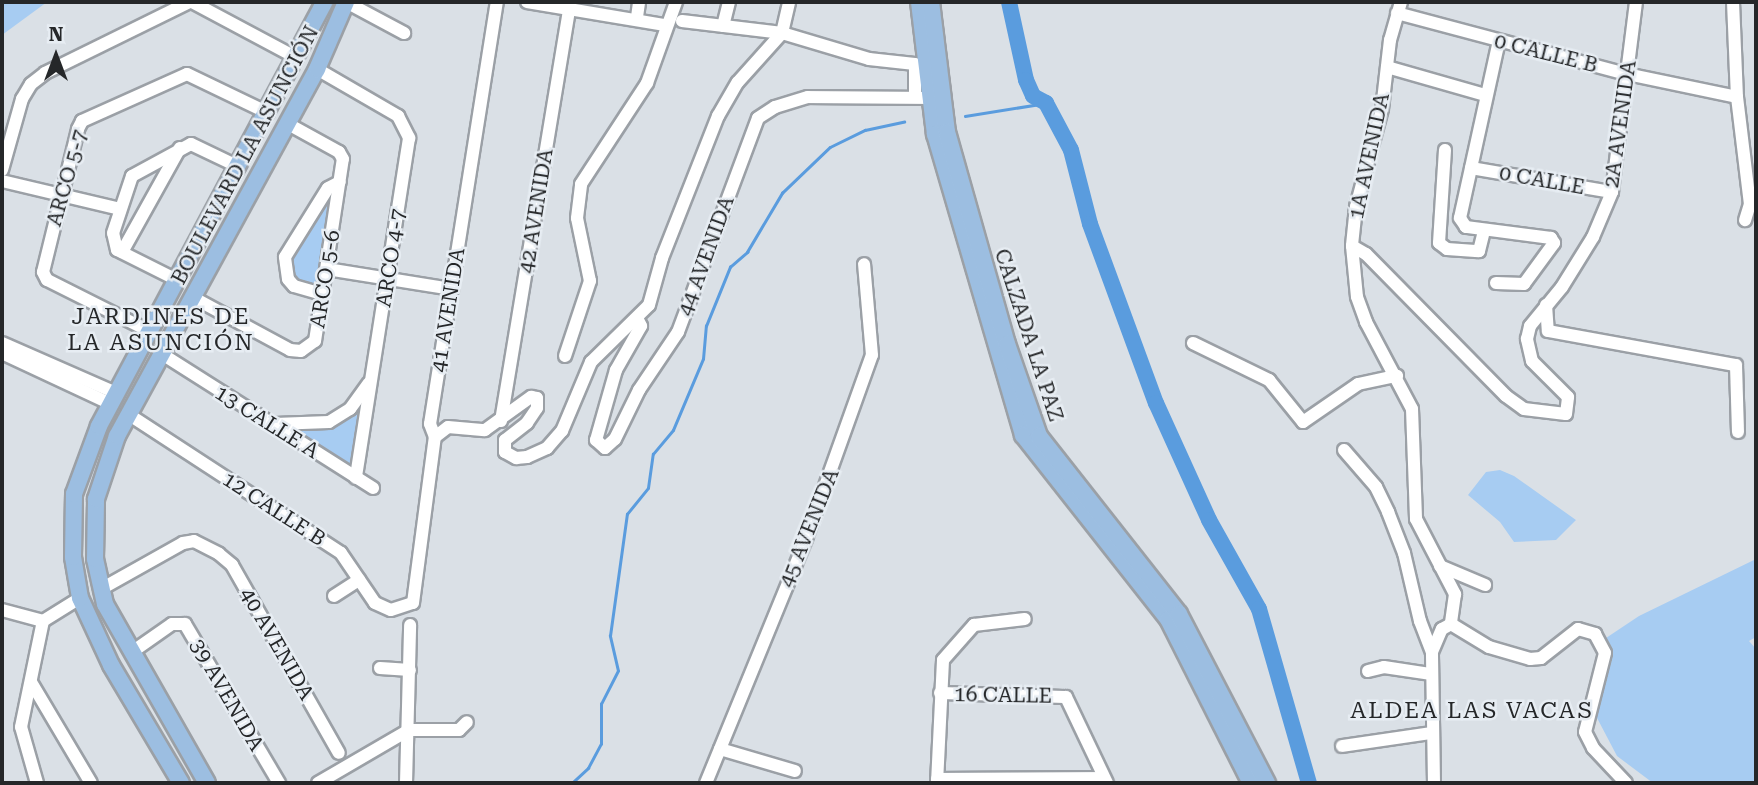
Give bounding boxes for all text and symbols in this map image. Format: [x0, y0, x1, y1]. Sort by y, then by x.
north arrow [21, 21, 91, 91]
street label: BOULEVARD LA ASUNCIÓN [166, 21, 324, 289]
text: N [49, 23, 63, 46]
street label: 0 CALLE B [1492, 28, 1600, 78]
street label: 2A AVENIDA [1599, 59, 1641, 189]
street label: 1A AVENIDA [1343, 91, 1395, 221]
street label: ARCO 5-7 [41, 127, 93, 229]
street label: 42 AVENIDA [514, 147, 558, 275]
street label: 0 CALLE [1497, 160, 1587, 200]
street label: 44 AVENIDA [673, 193, 739, 319]
street label: ARCO 4-7 [371, 207, 411, 309]
street label: ARCO 5-6 [305, 228, 345, 330]
street label: 41 AVENIDA [426, 246, 470, 374]
street label: CALZADA LA PAZ [989, 246, 1069, 424]
district label: JARDINES DE LA ASUNCIÓN [69, 303, 253, 357]
street label: 13 CALLE A [210, 380, 324, 464]
street label: 45 AVENIDA [774, 465, 844, 591]
street label: 12 CALLE B [218, 466, 330, 552]
street label: 40 AVENIDA [235, 583, 319, 705]
street label: 39 AVENIDA [185, 634, 269, 756]
street label: 16 CALLE [954, 682, 1052, 708]
district label: ALDEA LAS VACAS [1352, 697, 1592, 725]

